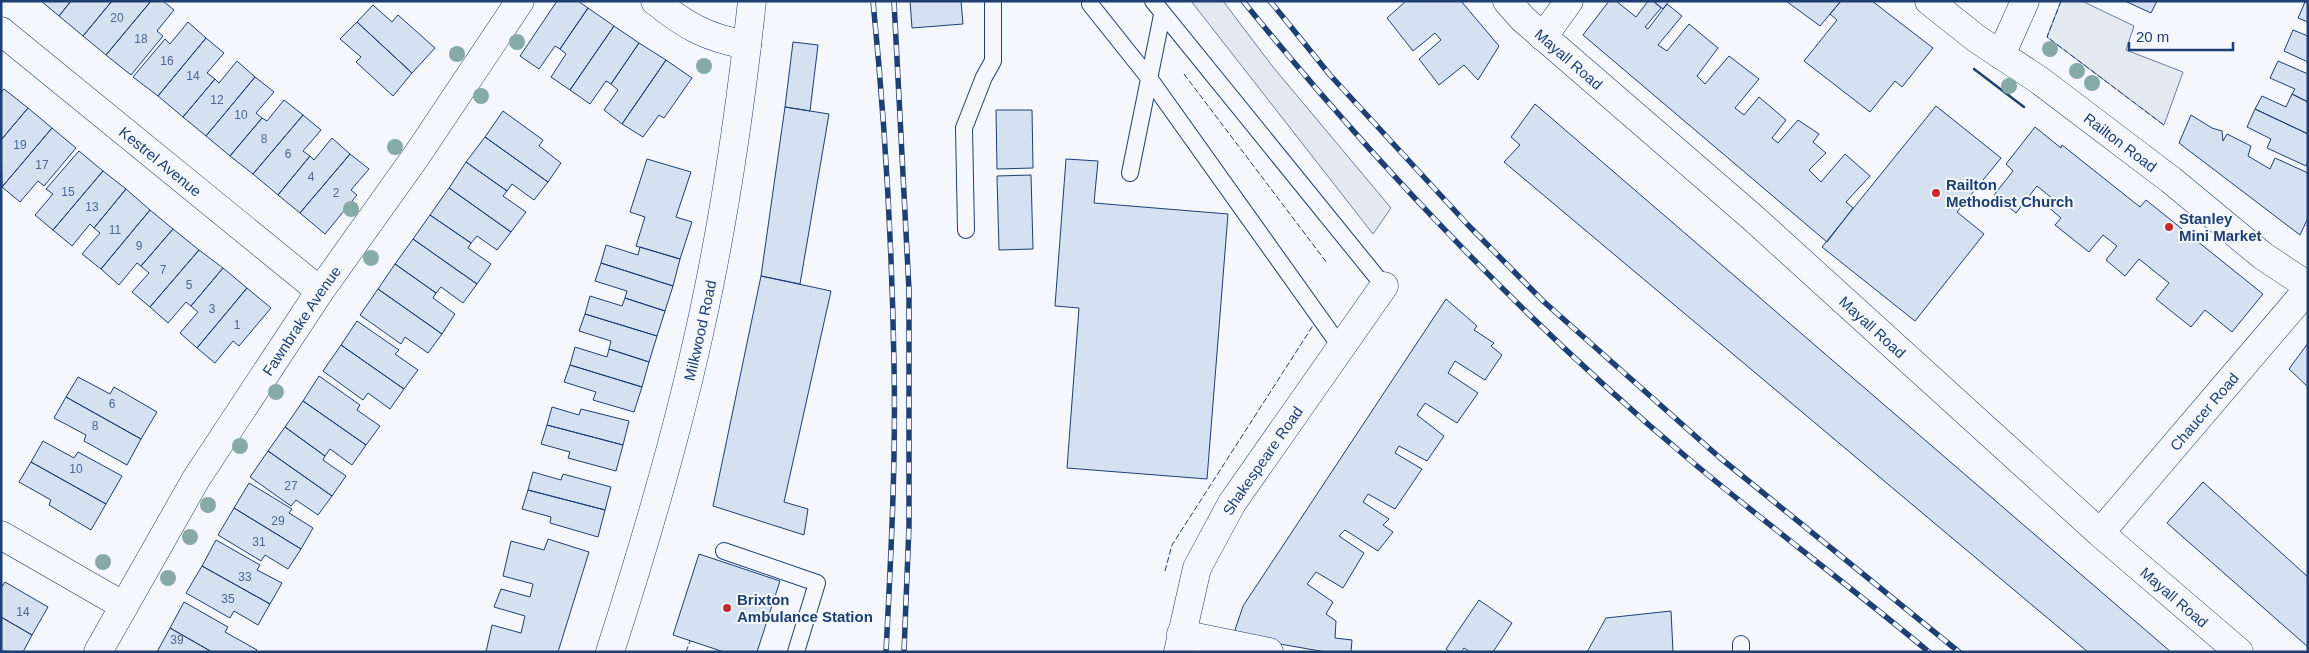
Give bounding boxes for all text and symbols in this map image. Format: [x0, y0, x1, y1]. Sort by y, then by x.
house number: 20 [110, 11, 124, 25]
scale bar [2129, 20, 2233, 52]
street label: Mayall Road [1532, 25, 1606, 93]
text: 20 m [2136, 28, 2169, 45]
house number: 18 [134, 32, 148, 46]
house number: 16 [160, 54, 174, 68]
house number: 14 [186, 69, 200, 83]
house number: 12 [210, 93, 224, 107]
house number: 10 [234, 108, 248, 122]
street label: Railton Road [2081, 109, 2160, 175]
street label: Kestrel Avenue [116, 123, 205, 200]
house number: 8 [261, 132, 268, 146]
house number: 19 [13, 138, 27, 152]
house number: 6 [285, 147, 292, 161]
house number: 17 [35, 158, 49, 172]
house number: 4 [308, 170, 315, 184]
place label: Railton Methodist Church [1946, 176, 2074, 210]
house number: 15 [61, 185, 75, 199]
house number: 2 [333, 186, 340, 200]
marker: Railton Methodist Church [1930, 187, 1942, 199]
house number: 13 [85, 200, 99, 214]
place label: Stanley Mini Market [2179, 210, 2262, 244]
marker: Stanley Mini Market [2163, 221, 2175, 233]
house number: 11 [109, 223, 122, 237]
house number: 9 [136, 239, 143, 253]
street label: Fawnbrake Avenue [258, 262, 344, 378]
house number: 7 [160, 263, 167, 277]
house number: 5 [186, 278, 193, 292]
street label: Milkwood Road [680, 279, 719, 382]
street label: Mayall Road [1836, 292, 1909, 361]
house number: 3 [209, 302, 216, 316]
house number: 1 [234, 318, 241, 332]
street label: Chaucer Road [2166, 369, 2242, 454]
house number: 6 [109, 397, 116, 411]
street label: Shakespeare Road [1219, 403, 1306, 518]
house number: 8 [92, 419, 99, 433]
house number: 10 [69, 462, 83, 476]
house number: 27 [284, 479, 298, 493]
house number: 29 [271, 514, 285, 528]
house number: 31 [252, 535, 266, 549]
street label: Mayall Road [2137, 563, 2212, 630]
house number: 33 [238, 570, 252, 584]
place label: Brixton Ambulance Station [737, 591, 873, 625]
house number: 35 [221, 592, 235, 606]
marker: Brixton Ambulance Station [721, 602, 733, 614]
house number: 14 [16, 605, 30, 619]
house number: 39 [170, 633, 184, 647]

